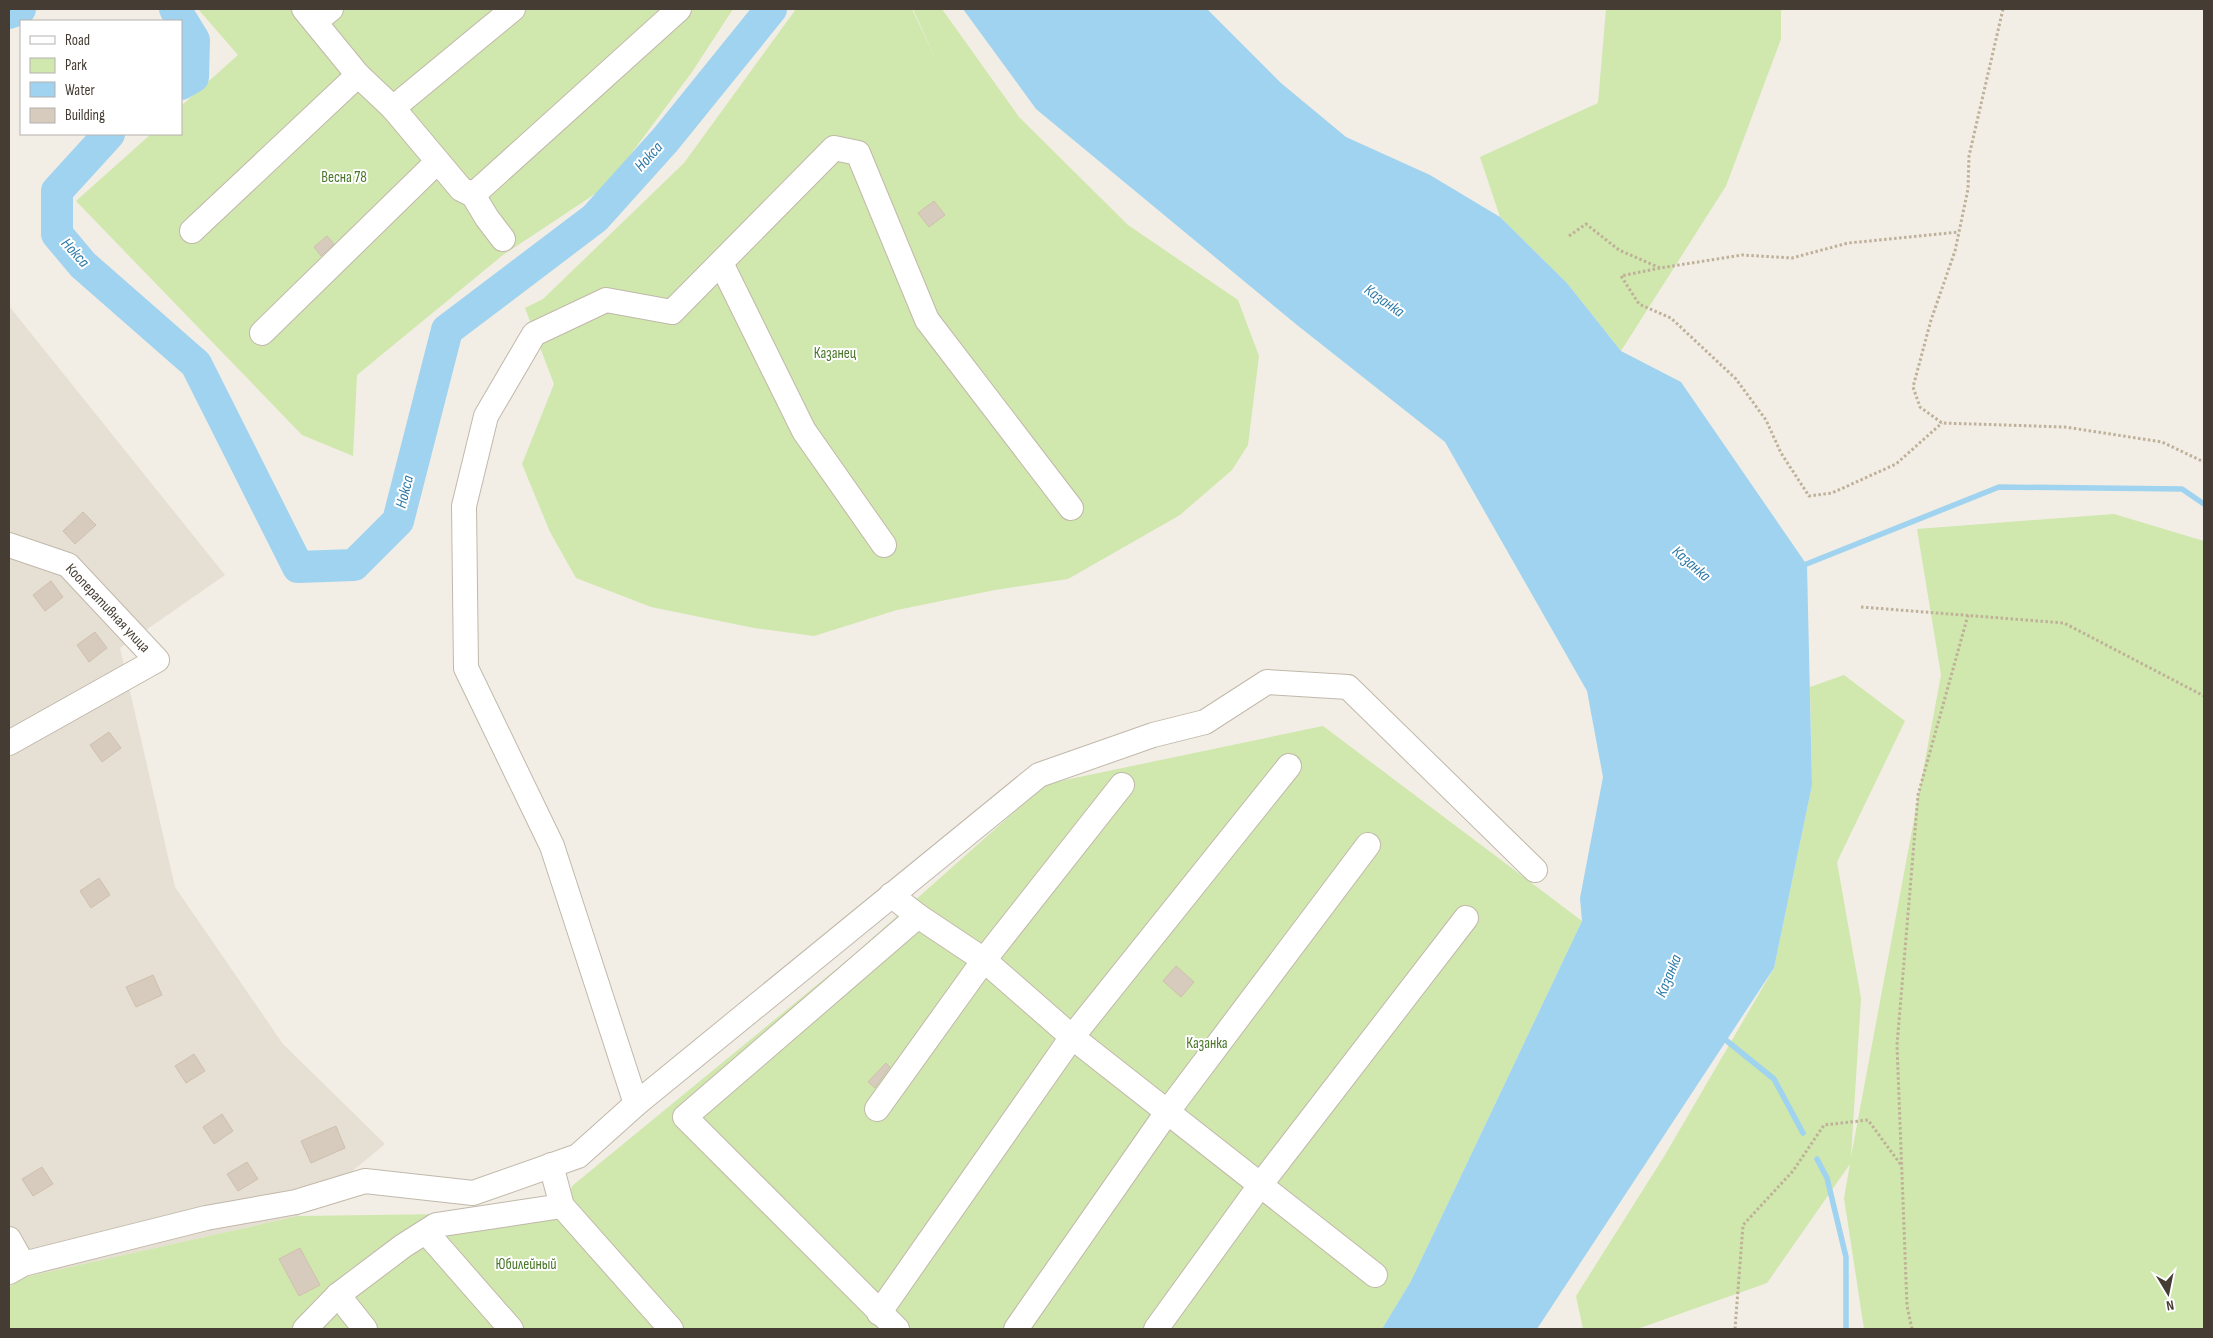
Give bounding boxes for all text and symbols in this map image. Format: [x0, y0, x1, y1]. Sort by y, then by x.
legend [20, 20, 182, 135]
text: Road [65, 31, 90, 50]
text: Park [65, 56, 87, 75]
text: Water [65, 81, 96, 100]
text: Building [65, 106, 105, 125]
water label: Нокса [631, 138, 667, 176]
park label: Весна 78 [321, 168, 367, 187]
water label: Нокса [57, 234, 93, 272]
water label: Казанка [1360, 280, 1408, 322]
park label: Казанец [814, 344, 857, 363]
water label: Нокса [392, 473, 418, 510]
water label: Казанка [1668, 542, 1714, 586]
street label: Кооперативная улица [62, 559, 155, 657]
water label: Казанка [1652, 951, 1686, 1000]
park label: Казанка [1186, 1034, 1228, 1053]
park label: Юбилейный [495, 1255, 557, 1274]
north arrow [2143, 1268, 2193, 1318]
text: N [2165, 1296, 2175, 1314]

